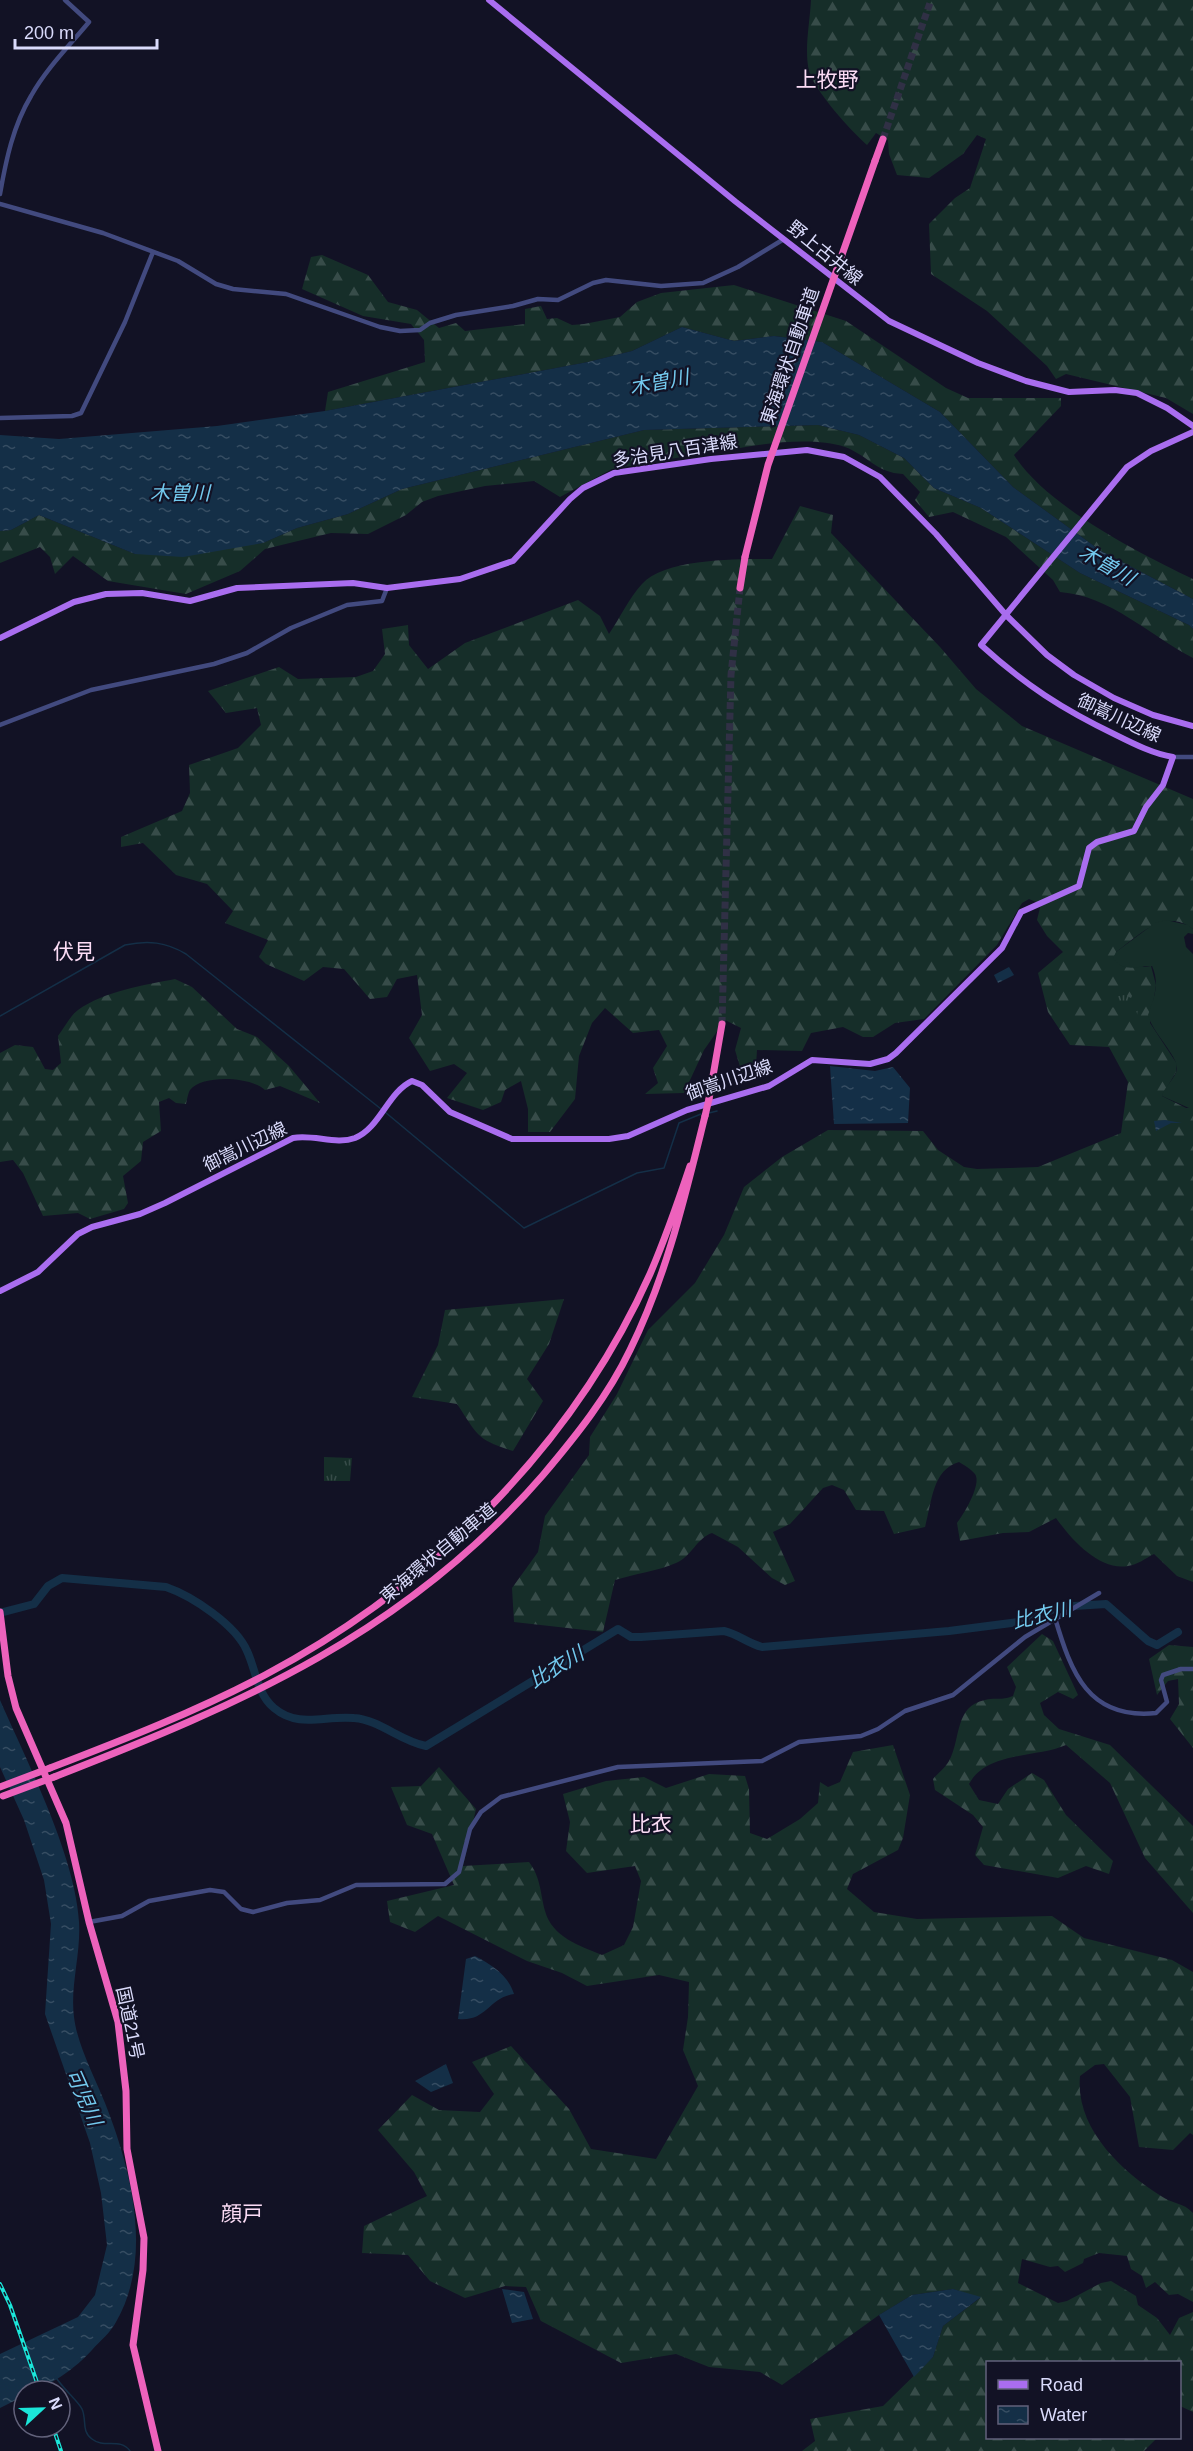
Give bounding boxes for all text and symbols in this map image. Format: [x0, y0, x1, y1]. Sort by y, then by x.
scale bar [15, 12, 158, 50]
text: 200 m [24, 23, 74, 43]
district label: 上牧野 [796, 68, 859, 91]
street label: 野上古井線 [784, 217, 866, 289]
street label: 東海環状自動車道 [757, 285, 823, 427]
water label: 木曽川 [627, 365, 693, 399]
street label: 多治見八百津線 [611, 431, 739, 471]
water label: 木曽川 [150, 482, 212, 504]
water label: 木曽川 [1076, 540, 1140, 591]
street label: 御嵩川辺線 [1074, 690, 1164, 746]
district label: 伏見 [53, 940, 95, 963]
street label: 御嵩川辺線 [683, 1056, 775, 1104]
street label: 御嵩川辺線 [200, 1118, 290, 1176]
street label: 東海環状自動車道 [376, 1499, 500, 1607]
water label: 比衣川 [1010, 1597, 1076, 1632]
water label: 比衣川 [525, 1641, 589, 1692]
district label: 比衣 [630, 1812, 672, 1835]
street label: 国道21号 [113, 1985, 147, 2061]
water label: 可児川 [62, 2065, 107, 2131]
district label: 顔戸 [221, 2202, 263, 2225]
legend [986, 2361, 1181, 2439]
text: Road [1040, 2375, 1083, 2395]
north arrow [12, 2379, 72, 2439]
text: N [45, 2395, 65, 2412]
text: Water [1040, 2405, 1087, 2425]

